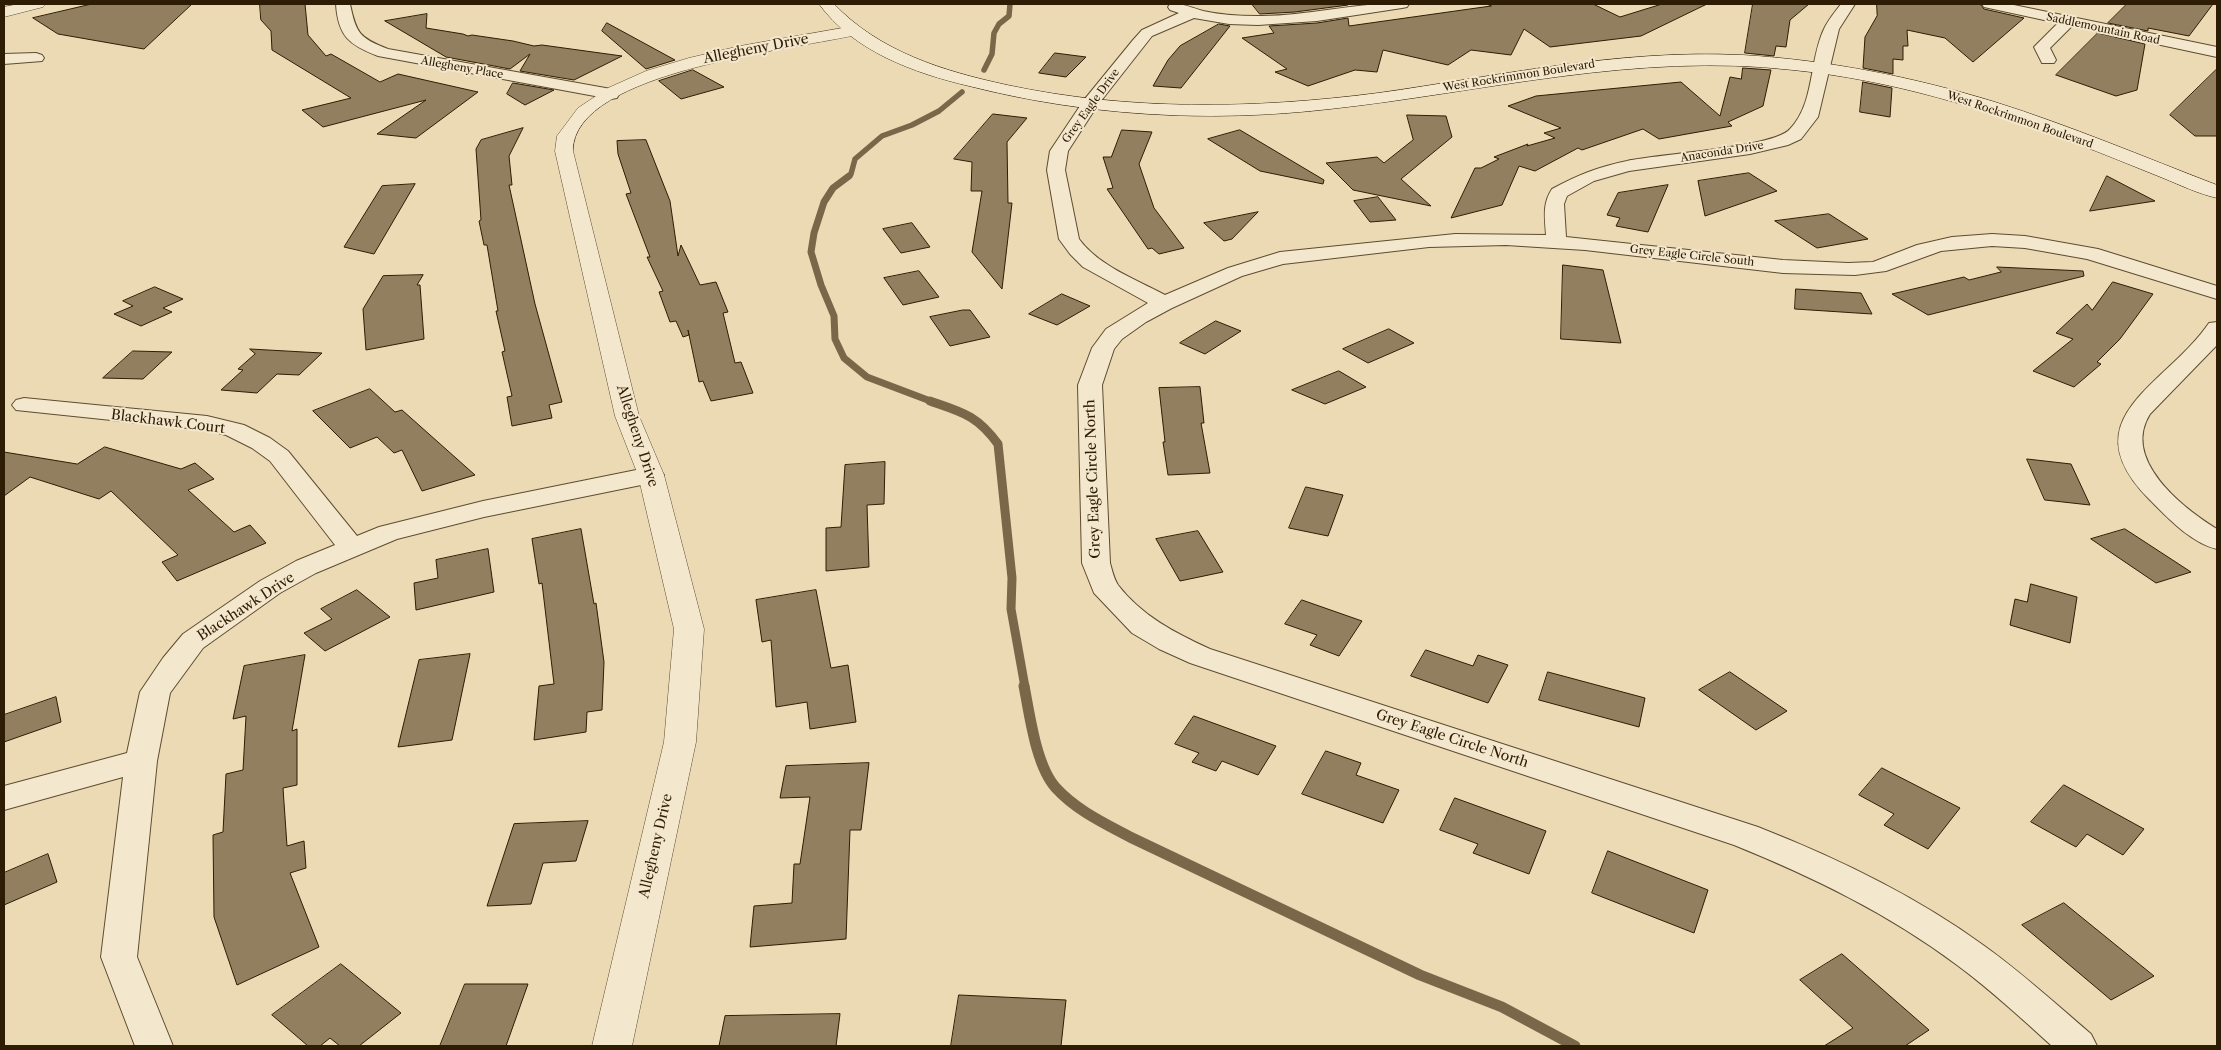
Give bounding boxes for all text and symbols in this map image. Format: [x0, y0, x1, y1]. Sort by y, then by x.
street label: Saddlemountain Road [2045, 10, 2161, 48]
street label: Allegheny Drive [702, 31, 810, 67]
street label: Allegheny Place [420, 54, 504, 82]
street label: West Rockrimmon Boulevard [1442, 57, 1596, 95]
street label: Grey Eagle Drive [1060, 66, 1122, 146]
street label: West Rockrimmon Boulevard [1945, 89, 2095, 151]
street label: Anaconda Drive [1679, 139, 1765, 165]
street label: Grey Eagle Circle South [1629, 243, 1755, 269]
street label: Allegheny Drive [613, 383, 661, 489]
street label: Grey Eagle Circle North [1082, 399, 1104, 559]
street label: Blackhawk Court [110, 407, 226, 437]
street label: Blackhawk Drive [194, 569, 298, 645]
street label: Grey Eagle Circle North [1374, 706, 1530, 772]
street label: Allegheny Drive [636, 792, 676, 900]

